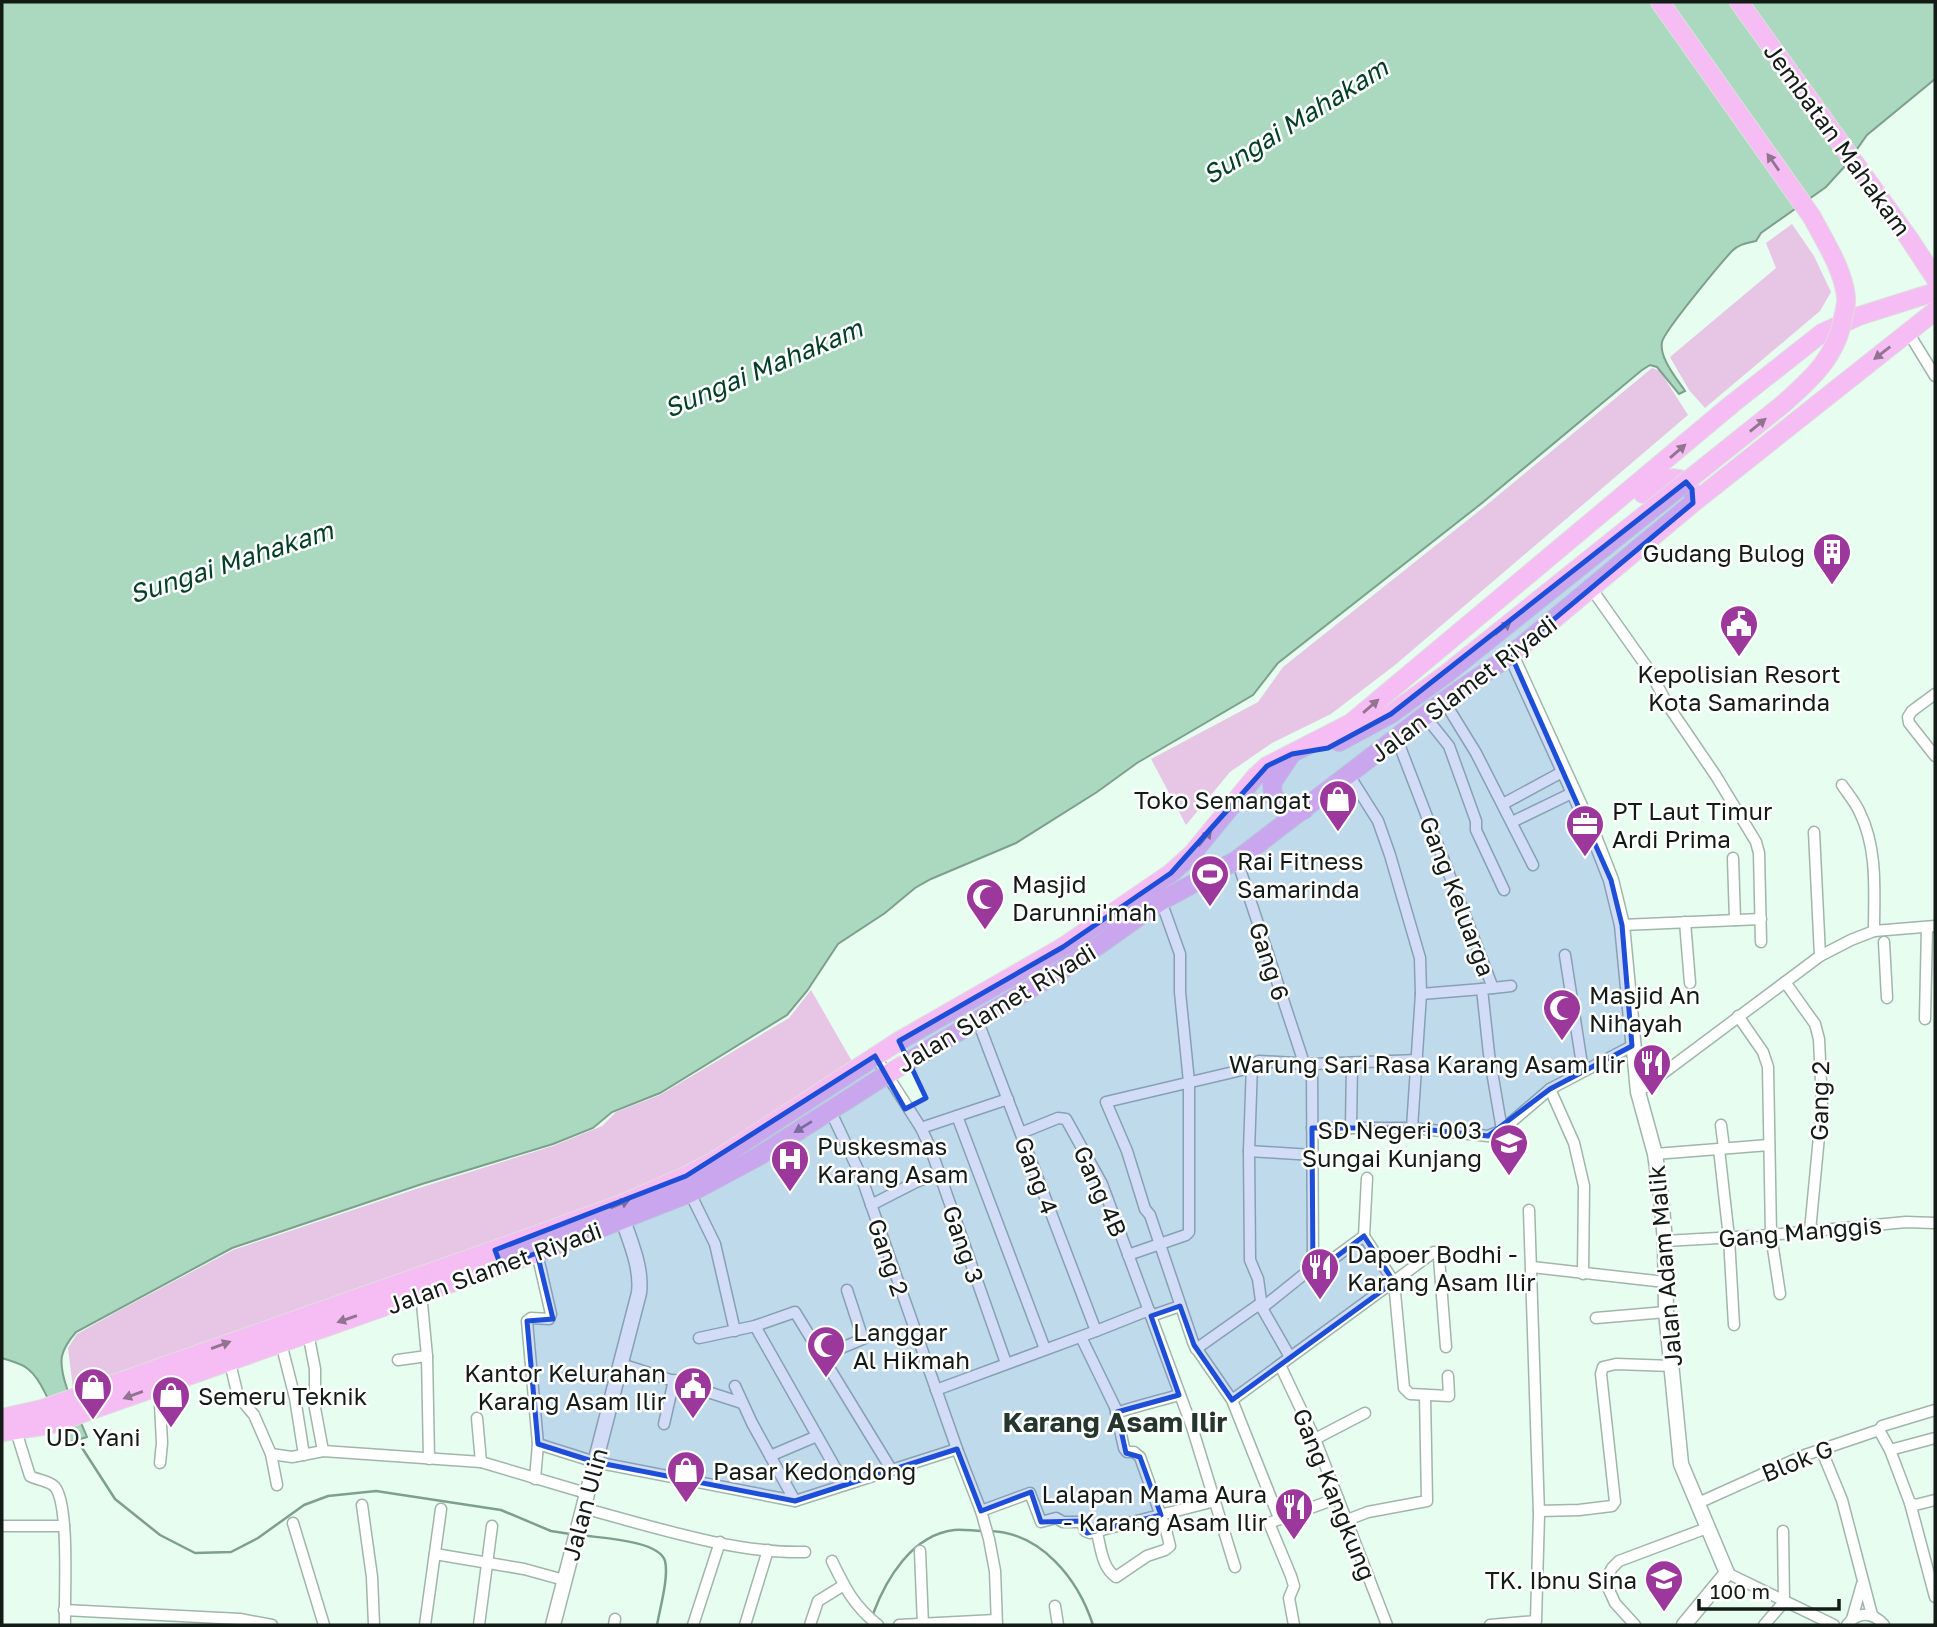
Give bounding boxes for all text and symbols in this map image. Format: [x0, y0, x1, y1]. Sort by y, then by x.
street label: Jembatan Mahakam [1758, 37, 1918, 241]
water label: Sungai Mahakam [1197, 51, 1394, 190]
one-way arrow [1766, 153, 1780, 171]
water label: Sungai Mahakam [659, 312, 868, 424]
one-way arrow [1873, 346, 1891, 361]
one-way arrow [1749, 418, 1766, 433]
one-way arrow [1669, 444, 1686, 459]
water label: Sungai Mahakam [125, 514, 338, 610]
building icon: Gudang Bulog [1811, 531, 1853, 586]
place label: Gudang Bulog [1643, 538, 1805, 567]
public building icon: Kepolisian Resort Kota Samarinda [1718, 603, 1760, 658]
street label: Jalan Slamet Riyadi [1364, 608, 1562, 768]
one-way arrow [1494, 621, 1512, 636]
place label: Kepolisian Resort Kota Samarinda [1637, 659, 1841, 716]
one-way arrow [1362, 699, 1380, 714]
shop icon: Toko Semangat [1317, 778, 1359, 833]
place label: Toko Semangat [1134, 785, 1311, 814]
place label: PT Laut Timur Ardi Prima [1612, 796, 1772, 853]
office icon: PT Laut Timur Ardi Prima [1564, 803, 1606, 858]
street label: Gang Keluarga [1414, 812, 1502, 980]
one-way arrow [1198, 829, 1213, 847]
place label: Rai Fitness Samarinda [1237, 846, 1364, 903]
sports icon: Rai Fitness Samarinda [1189, 853, 1231, 908]
place label: Masjid Darunni'mah [1012, 869, 1157, 926]
mosque icon: Masjid Darunni'mah [964, 876, 1006, 931]
street label: Gang 6 [1244, 918, 1296, 1004]
street label: Jalan Slamet Riyadi [891, 936, 1101, 1078]
place label: Masjid An Nihayah [1589, 980, 1700, 1037]
mosque icon: Masjid An Nihayah [1541, 987, 1583, 1042]
restaurant icon: Warung Sari Rasa Karang Asam Ilir [1631, 1042, 1673, 1097]
place label: Warung Sari Rasa Karang Asam Ilir [1229, 1049, 1625, 1078]
street label: Gang 2 [1804, 1061, 1834, 1141]
place label: SD Negeri 003 Sungai Kunjang [1302, 1115, 1482, 1172]
one-way arrow [793, 1120, 813, 1133]
school or university icon: SD Negeri 003 Sungai Kunjang [1488, 1122, 1530, 1177]
place label: Puskesmas Karang Asam [817, 1131, 969, 1188]
street label: Gang 4 [1009, 1132, 1065, 1218]
hospital icon: Puskesmas Karang Asam [769, 1138, 811, 1193]
street label: Gang 4B [1068, 1141, 1134, 1241]
street label: Jalan Adam Malik [1641, 1164, 1687, 1368]
one-way arrow [610, 1198, 631, 1209]
street label: Gang 3 [937, 1201, 991, 1287]
street label: Gang Manggis [1717, 1209, 1883, 1253]
street label: Gang 2 [862, 1214, 916, 1300]
street label: Jalan Slamet Riyadi [383, 1215, 605, 1319]
place label: Dapoer Bodhi - Karang Asam Ilir [1347, 1239, 1536, 1296]
restaurant icon: Dapoer Bodhi - Karang Asam Ilir [1299, 1246, 1341, 1301]
one-way arrow [336, 1314, 357, 1325]
place label: Langgar Al Hikmah [853, 1317, 970, 1374]
mosque icon: Langgar Al Hikmah [805, 1324, 847, 1379]
one-way arrow [211, 1339, 232, 1350]
place label: Kantor Kelurahan Karang Asam Ilir [464, 1358, 666, 1415]
public building icon: Kantor Kelurahan Karang Asam Ilir [672, 1365, 714, 1420]
shop icon: UD. Yani [72, 1366, 114, 1421]
shop icon: Semeru Teknik [150, 1374, 192, 1429]
place label: Semeru Teknik [198, 1381, 367, 1410]
one-way arrow [122, 1390, 143, 1401]
street label: Gang Kangkung [1287, 1404, 1383, 1584]
district label: Karang Asam Ilir [1003, 1405, 1227, 1438]
place label: UD. Yani [45, 1422, 141, 1451]
street label: Blok G [1757, 1433, 1837, 1487]
street label: Jalan Ulin [555, 1445, 613, 1563]
shop icon: Pasar Kedondong [665, 1449, 707, 1504]
place label: Pasar Kedondong [713, 1456, 916, 1485]
place label: Lalapan Mama Aura - Karang Asam Ilir [1041, 1479, 1267, 1536]
restaurant icon: Lalapan Mama Aura - Karang Asam Ilir [1273, 1486, 1315, 1541]
school or university icon: TK. Ibnu Sina [1643, 1558, 1685, 1613]
place label: TK. Ibnu Sina [1485, 1565, 1637, 1594]
scale bar [1699, 1568, 1839, 1612]
text: 100 m [1710, 1578, 1770, 1604]

